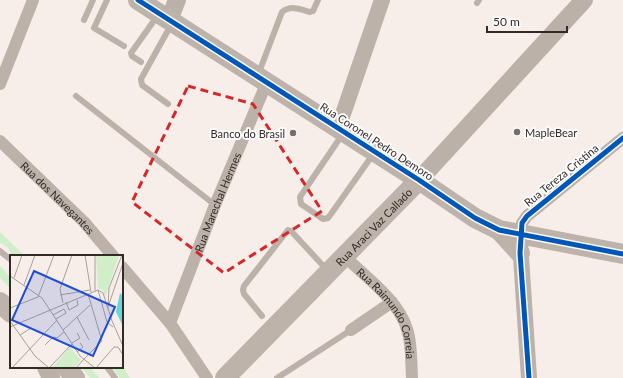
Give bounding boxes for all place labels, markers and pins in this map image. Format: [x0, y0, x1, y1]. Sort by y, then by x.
place label: MapleBear [525, 126, 577, 139]
place label: Banco do Brasil [211, 127, 285, 140]
marker: MapleBear [512, 127, 522, 137]
marker: Banco do Brasil [288, 128, 298, 138]

